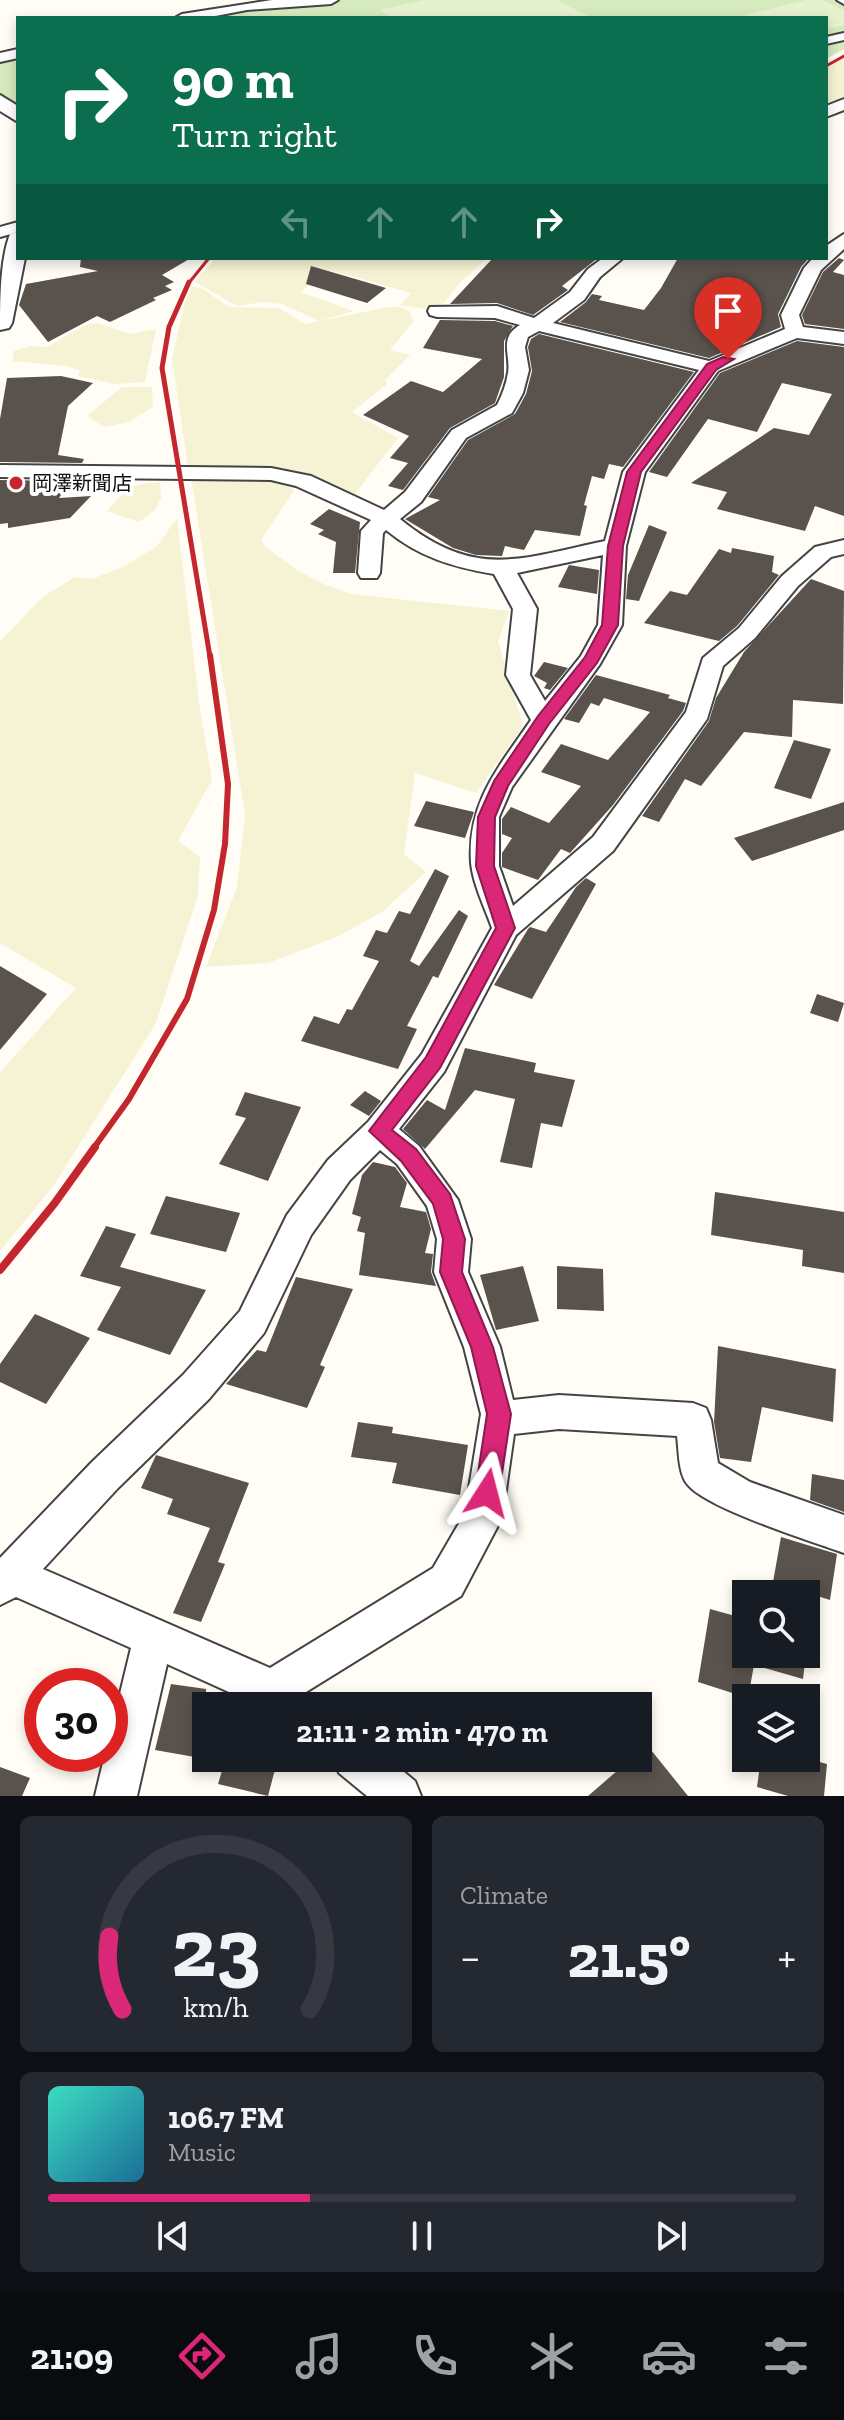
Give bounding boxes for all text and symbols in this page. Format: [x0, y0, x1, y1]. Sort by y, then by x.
text: 90 m [172, 45, 294, 112]
icon: right [40, 48, 144, 152]
text: Turn right [172, 113, 337, 156]
icon: left [274, 200, 318, 244]
icon: ahead [358, 200, 402, 244]
icon: ahead [442, 200, 486, 244]
icon: right [526, 200, 570, 244]
pin [694, 277, 762, 359]
icon: arrive [706, 289, 750, 333]
place label: 岡澤新聞店 [32, 471, 132, 495]
marker: 岡澤新聞店 [7, 474, 25, 492]
position arrow [445, 1451, 529, 1535]
map controls [732, 1580, 820, 1772]
button: search [732, 1580, 820, 1668]
speed limit sign: 30 [24, 1668, 128, 1772]
button: layers [732, 1684, 820, 1772]
text: 21:11 · 2 min · 470 m [296, 1714, 548, 1750]
text: Climate [460, 1879, 548, 1911]
text: 23 [171, 1897, 261, 1997]
text: 21.5° [567, 1920, 691, 1992]
text: − [460, 1930, 481, 1983]
text: + [777, 1930, 796, 1983]
text: km/h [183, 1990, 249, 2024]
text: 106.7 FM [168, 2100, 284, 2136]
text: Music [168, 2136, 236, 2168]
icon: previous [151, 2214, 195, 2258]
icon: pause [400, 2214, 444, 2258]
icon: next [649, 2214, 693, 2258]
icon: directions [174, 2328, 230, 2384]
icon: music [291, 2328, 347, 2384]
icon: phone [407, 2328, 463, 2384]
icon: climate [524, 2328, 580, 2384]
icon: car [641, 2328, 697, 2384]
icon: filters [758, 2328, 814, 2384]
text: 21:09 [30, 2335, 113, 2378]

